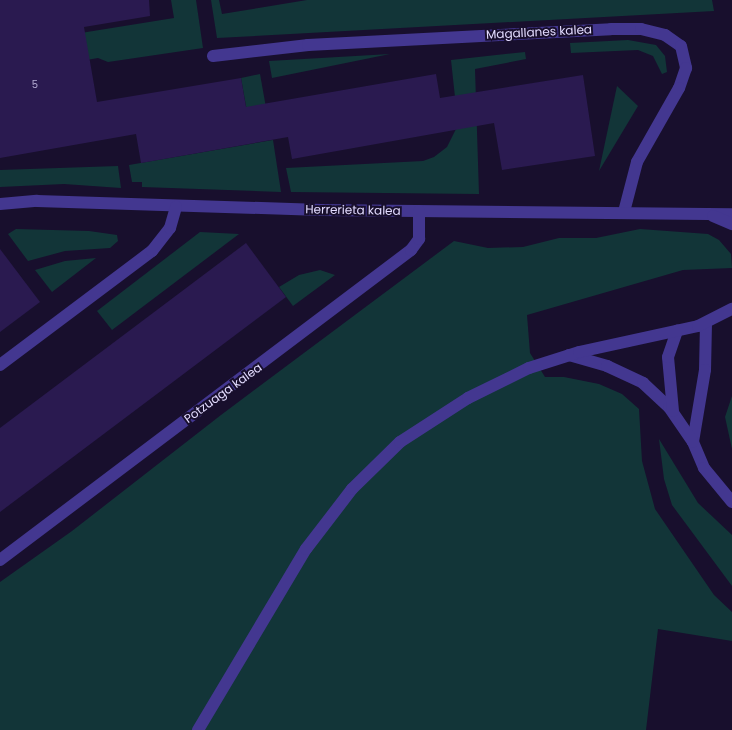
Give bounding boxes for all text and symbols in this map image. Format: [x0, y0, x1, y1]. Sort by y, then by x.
street label: Magallanes kalea [486, 22, 592, 42]
house number: 5 [32, 79, 38, 91]
street label: Herrerieta kalea [305, 202, 401, 218]
street label: Potzuaga kalea [181, 360, 265, 426]

